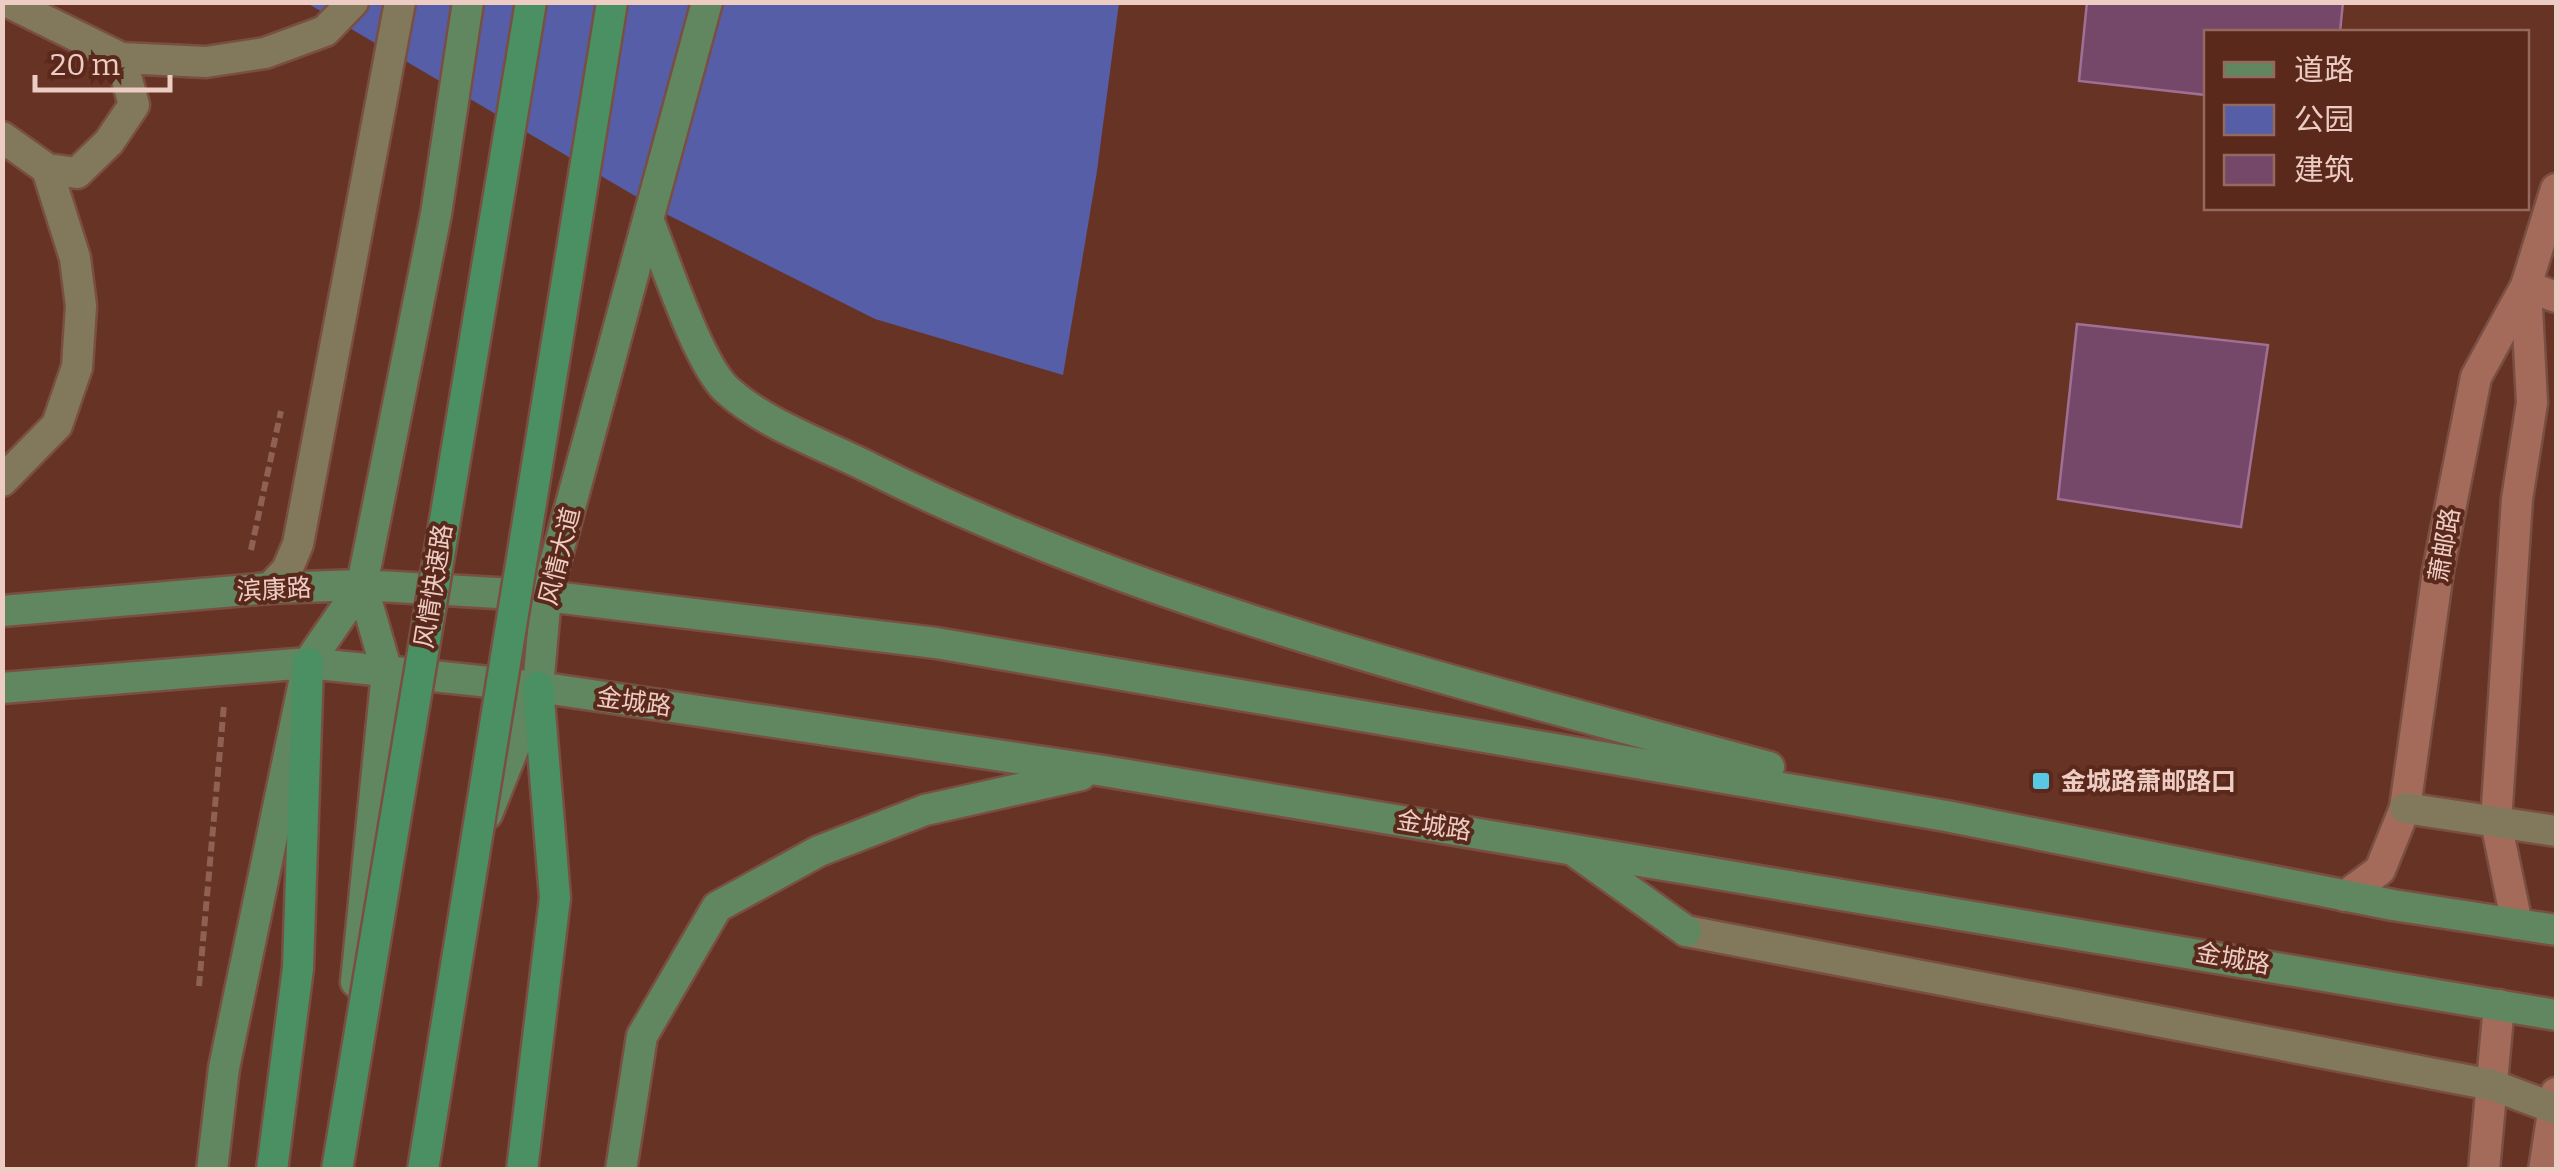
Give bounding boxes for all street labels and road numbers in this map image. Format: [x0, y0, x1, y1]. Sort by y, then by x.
street label: 风情大道 [533, 504, 587, 608]
street label: 萧邮路 [2424, 506, 2466, 585]
street label: 风情快速路 [409, 522, 459, 650]
street label: 滨康路 [236, 573, 312, 607]
street label: 金城路 [595, 682, 673, 722]
street label: 金城路 [1394, 805, 1473, 847]
street label: 金城路 [2193, 938, 2272, 980]

